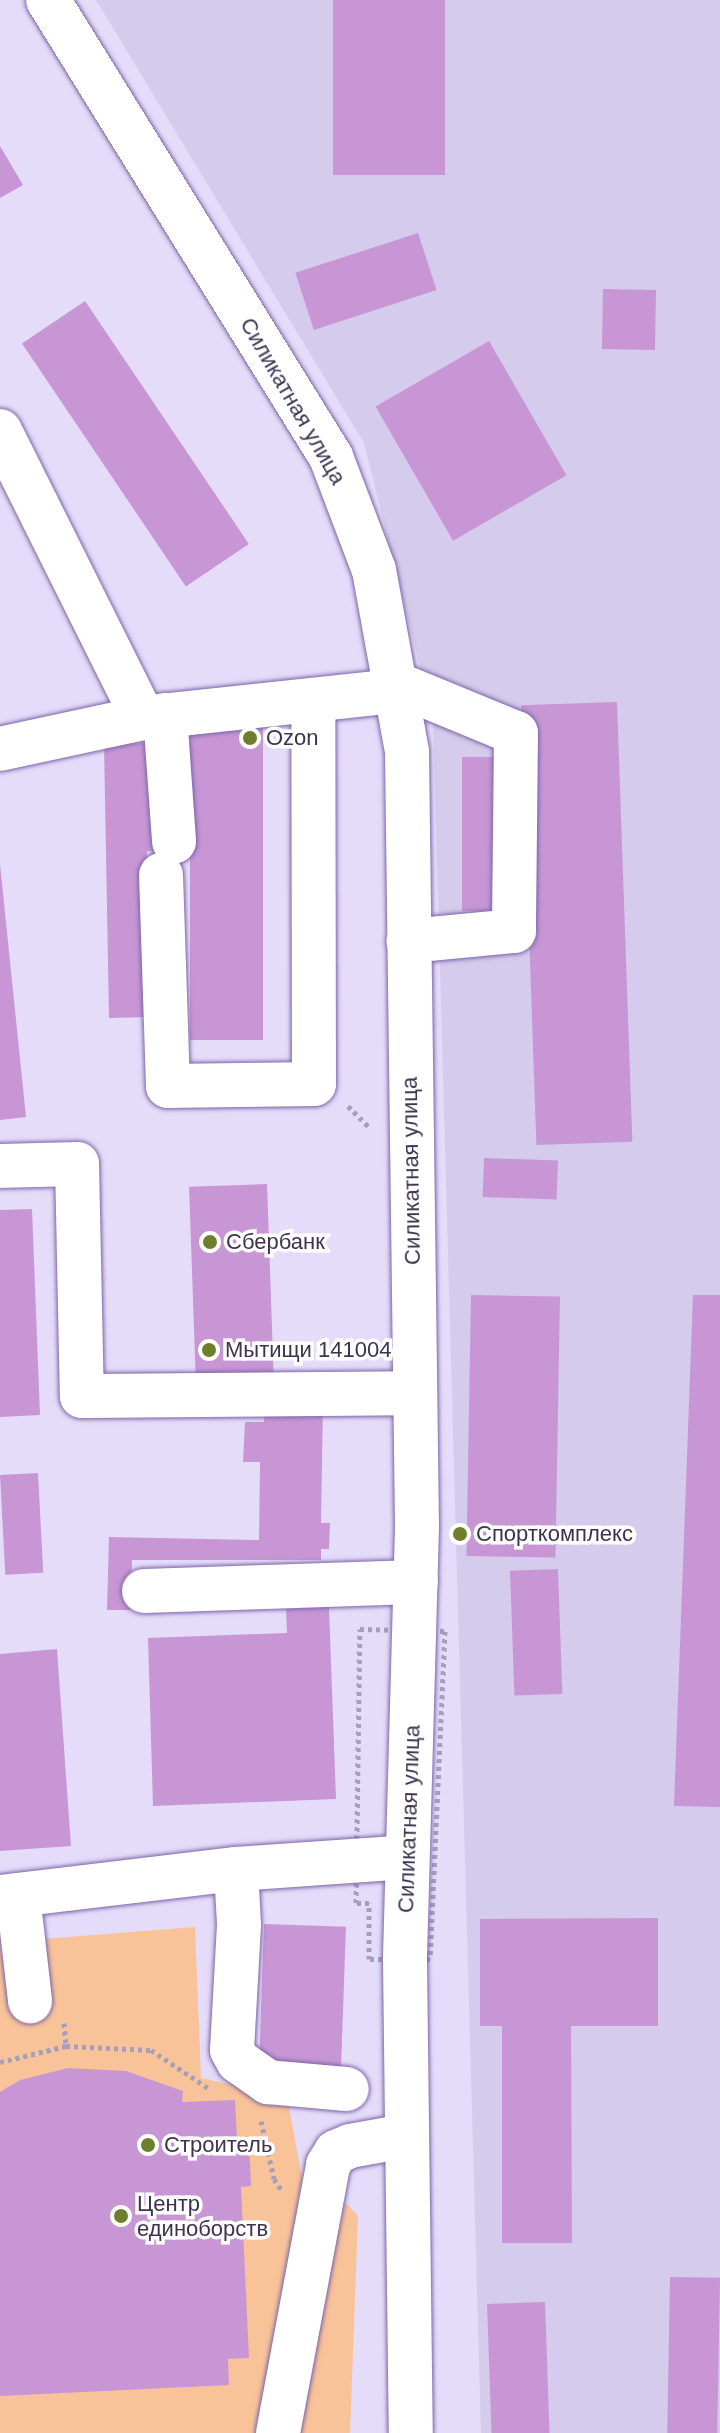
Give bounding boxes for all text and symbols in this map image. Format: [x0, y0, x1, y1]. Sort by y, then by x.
street label: Силикатная улица [235, 313, 351, 489]
place label: Ozon [266, 725, 319, 751]
marker: Ozon [241, 729, 259, 747]
street label: Силикатная улица [396, 1077, 426, 1265]
place label: Сбербанк [226, 1229, 325, 1255]
marker: Сбербанк [201, 1233, 219, 1251]
place label: Мытищи 141004 [225, 1337, 391, 1363]
marker: Мытищи 141004 [200, 1341, 218, 1359]
place label: Спорткомплекс [476, 1521, 633, 1547]
marker: Спорткомплекс [451, 1525, 469, 1543]
street label: Силикатная улица [393, 1725, 425, 1913]
place label: Строитель [164, 2132, 272, 2158]
marker: Строитель [139, 2136, 157, 2154]
place label: Центр единоборств [137, 2190, 268, 2242]
marker: Центр единоборств [112, 2207, 130, 2225]

